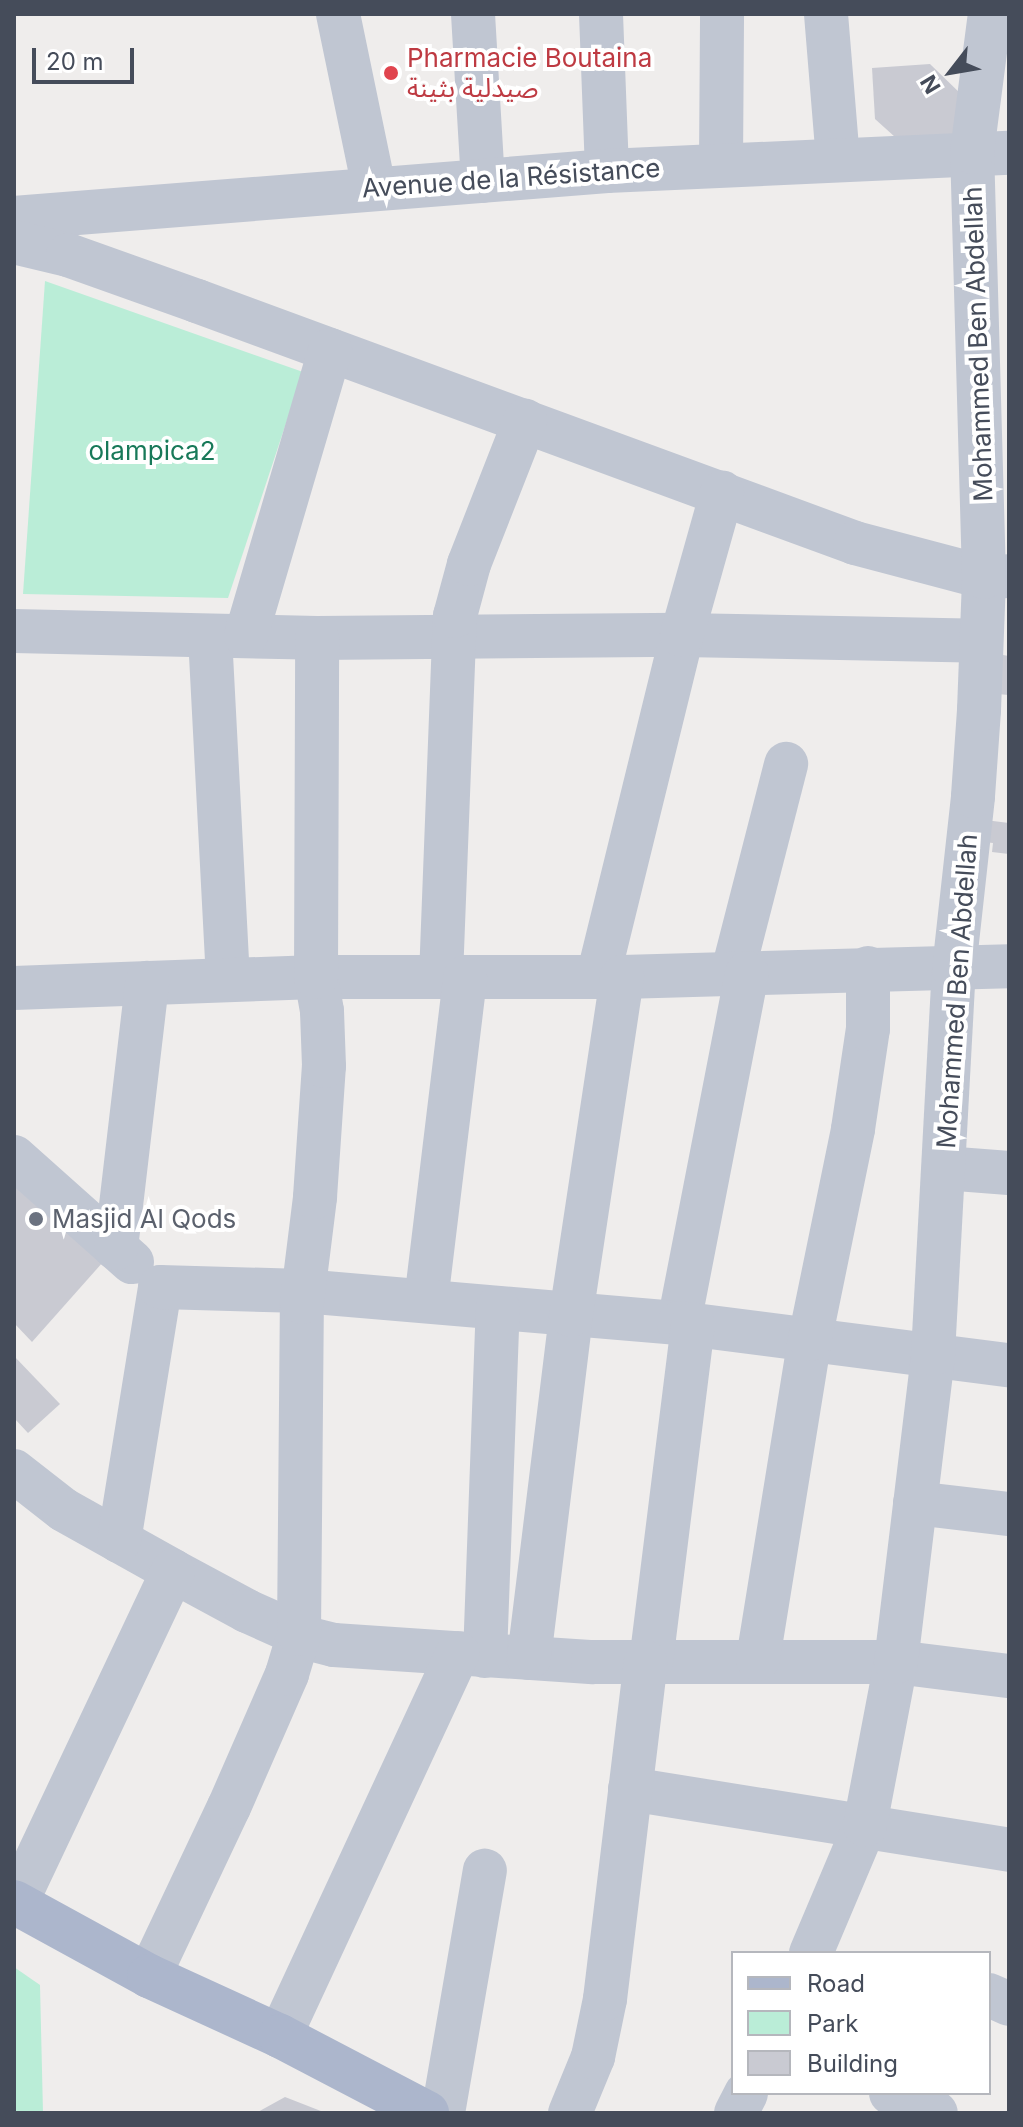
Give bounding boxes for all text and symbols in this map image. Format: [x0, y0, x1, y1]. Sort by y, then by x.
scale bar [36, 32, 138, 82]
north arrow [911, 32, 991, 112]
place label: Pharmacie Boutaina صيدلية بثينة [407, 42, 652, 104]
text: 20 m [46, 47, 104, 76]
marker: Pharmacie Boutaina صيدلية بثينة [382, 64, 400, 82]
text: N [915, 70, 946, 98]
street label: Avenue de la Résistance [361, 152, 661, 204]
street label: Mohammed Ben Abdellah [957, 186, 999, 502]
park label: olampica2 [88, 435, 216, 467]
street label: Mohammed Ben Abdellah [930, 833, 984, 1149]
place label: Masjid Al Qods [52, 1203, 236, 1235]
marker: Masjid Al Qods [27, 1210, 45, 1228]
legend [731, 1951, 991, 2095]
text: Road [807, 1969, 865, 1998]
text: Park [807, 2009, 858, 2038]
text: Building [807, 2049, 898, 2078]

